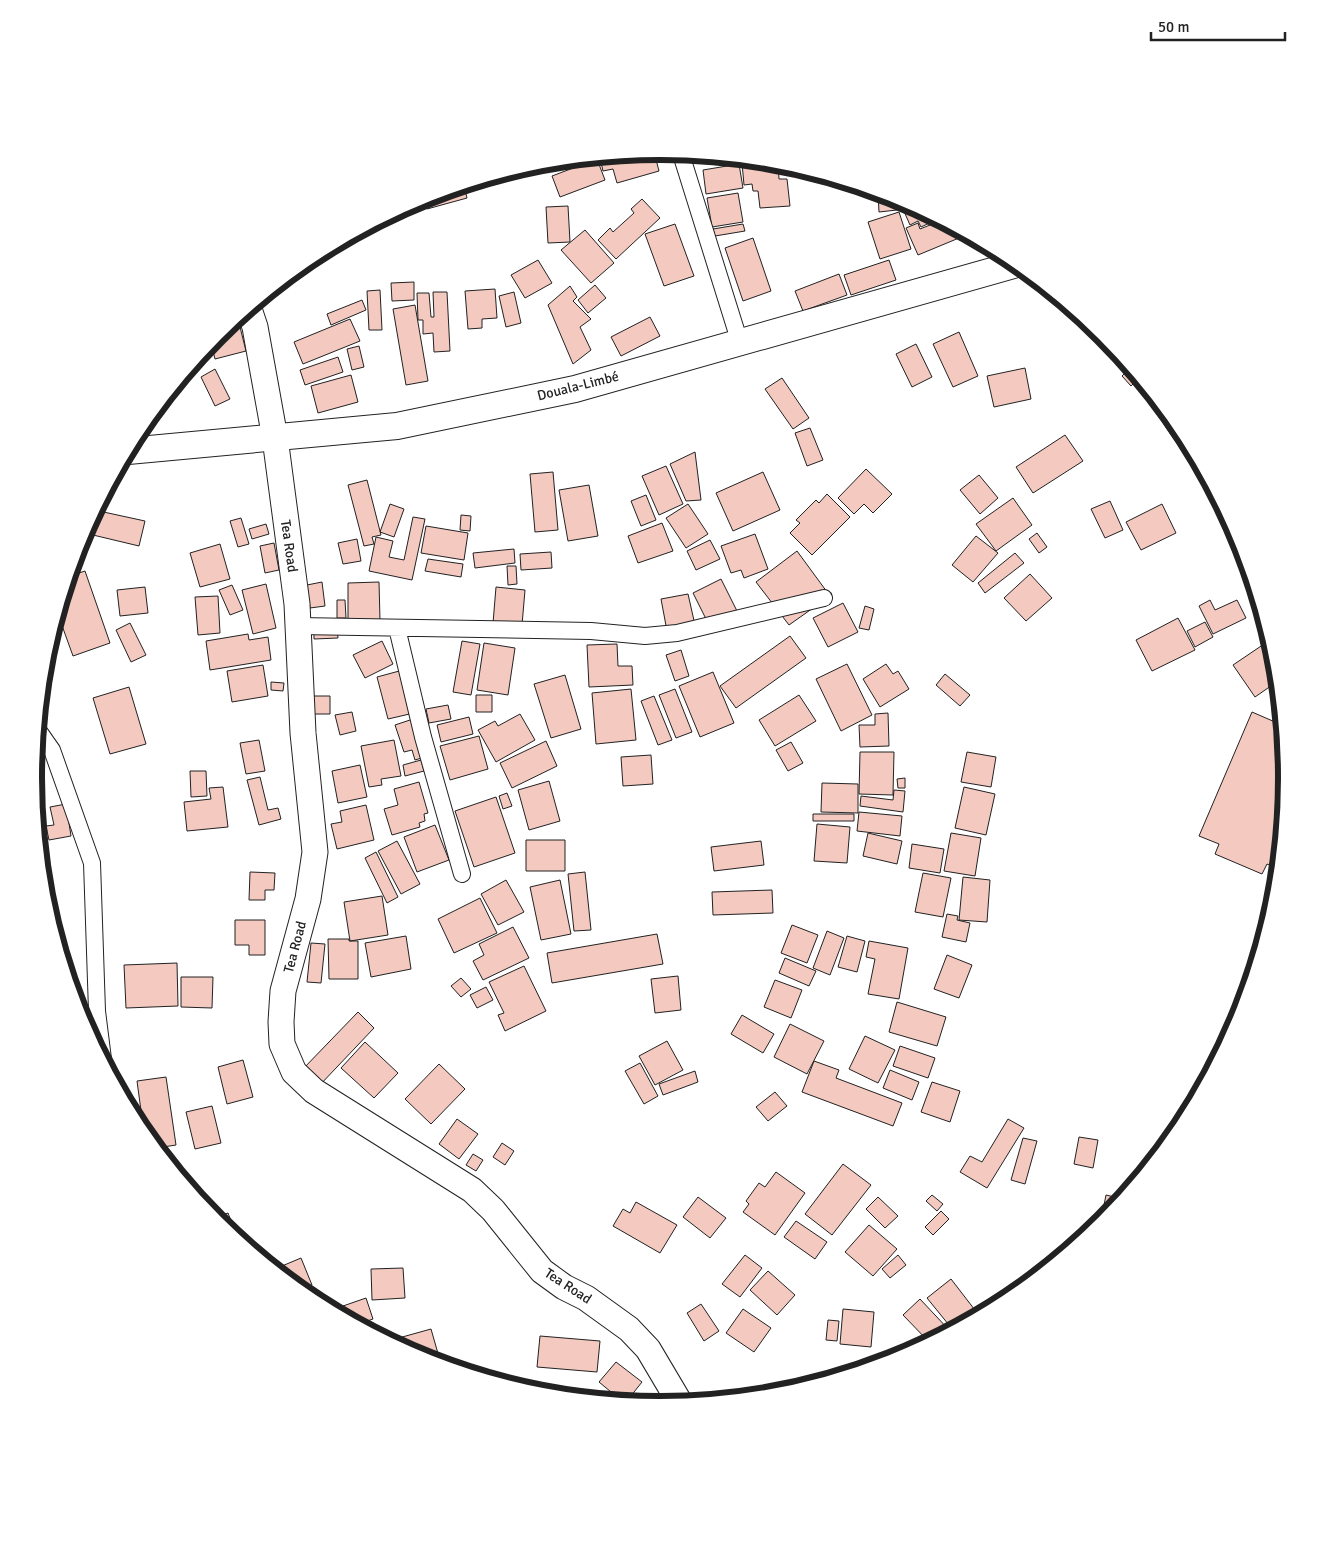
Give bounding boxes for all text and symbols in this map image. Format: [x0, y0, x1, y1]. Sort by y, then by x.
scale bar [1151, 10, 1285, 42]
text: 50 m [1158, 18, 1189, 36]
street label: Douala-Limbé [535, 368, 621, 404]
street label: Tea Road [277, 519, 301, 573]
street label: Tea Road [280, 919, 310, 975]
street label: Tea Road [541, 1264, 595, 1308]

